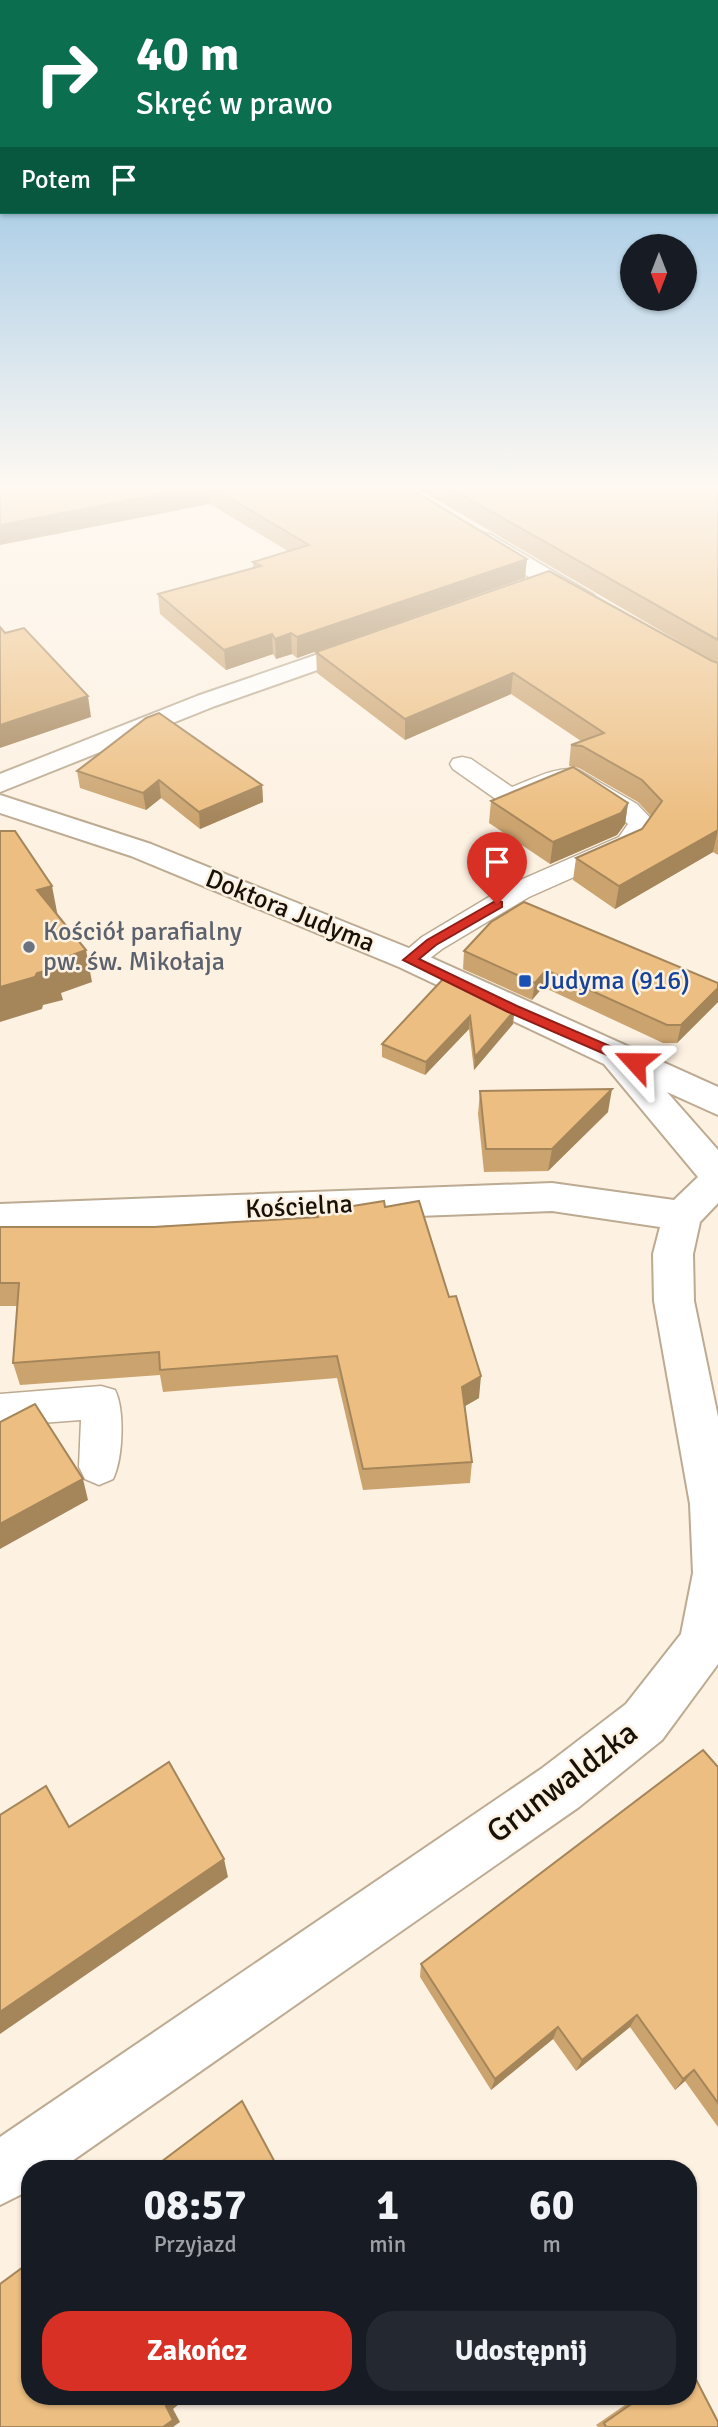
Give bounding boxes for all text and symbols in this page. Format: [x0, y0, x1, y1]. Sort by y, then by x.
text: 40 m [136, 24, 239, 84]
icon: right [21, 28, 112, 119]
text: Skręć w prawo [136, 84, 333, 123]
icon: arrive [105, 161, 143, 199]
text: Potem [21, 164, 91, 196]
north arrow [620, 234, 696, 312]
map controls [620, 234, 697, 311]
pin [467, 832, 527, 904]
icon: arrive [478, 843, 516, 881]
street label: Doktora Judyma [201, 862, 379, 960]
place label: Kościół parafialny pw. św. Mikołaja [43, 916, 242, 978]
marker: Kościół parafialny pw. św. Mikołaja [21, 939, 37, 955]
place label: Judyma (916) [539, 965, 690, 997]
marker: Judyma (916) [517, 973, 533, 989]
position arrow [598, 1025, 672, 1099]
street label: Kościelna [244, 1188, 354, 1226]
street label: Grunwaldzka [479, 1713, 645, 1851]
text: 08:57 [144, 2180, 247, 2231]
text: 1 [377, 2180, 399, 2231]
text: 60 [529, 2180, 574, 2231]
text: Przyjazd [154, 2230, 237, 2259]
text: min [369, 2230, 406, 2259]
text: m [543, 2230, 561, 2259]
button: Zakończ [42, 2311, 352, 2391]
button: Udostępnij [366, 2311, 676, 2391]

